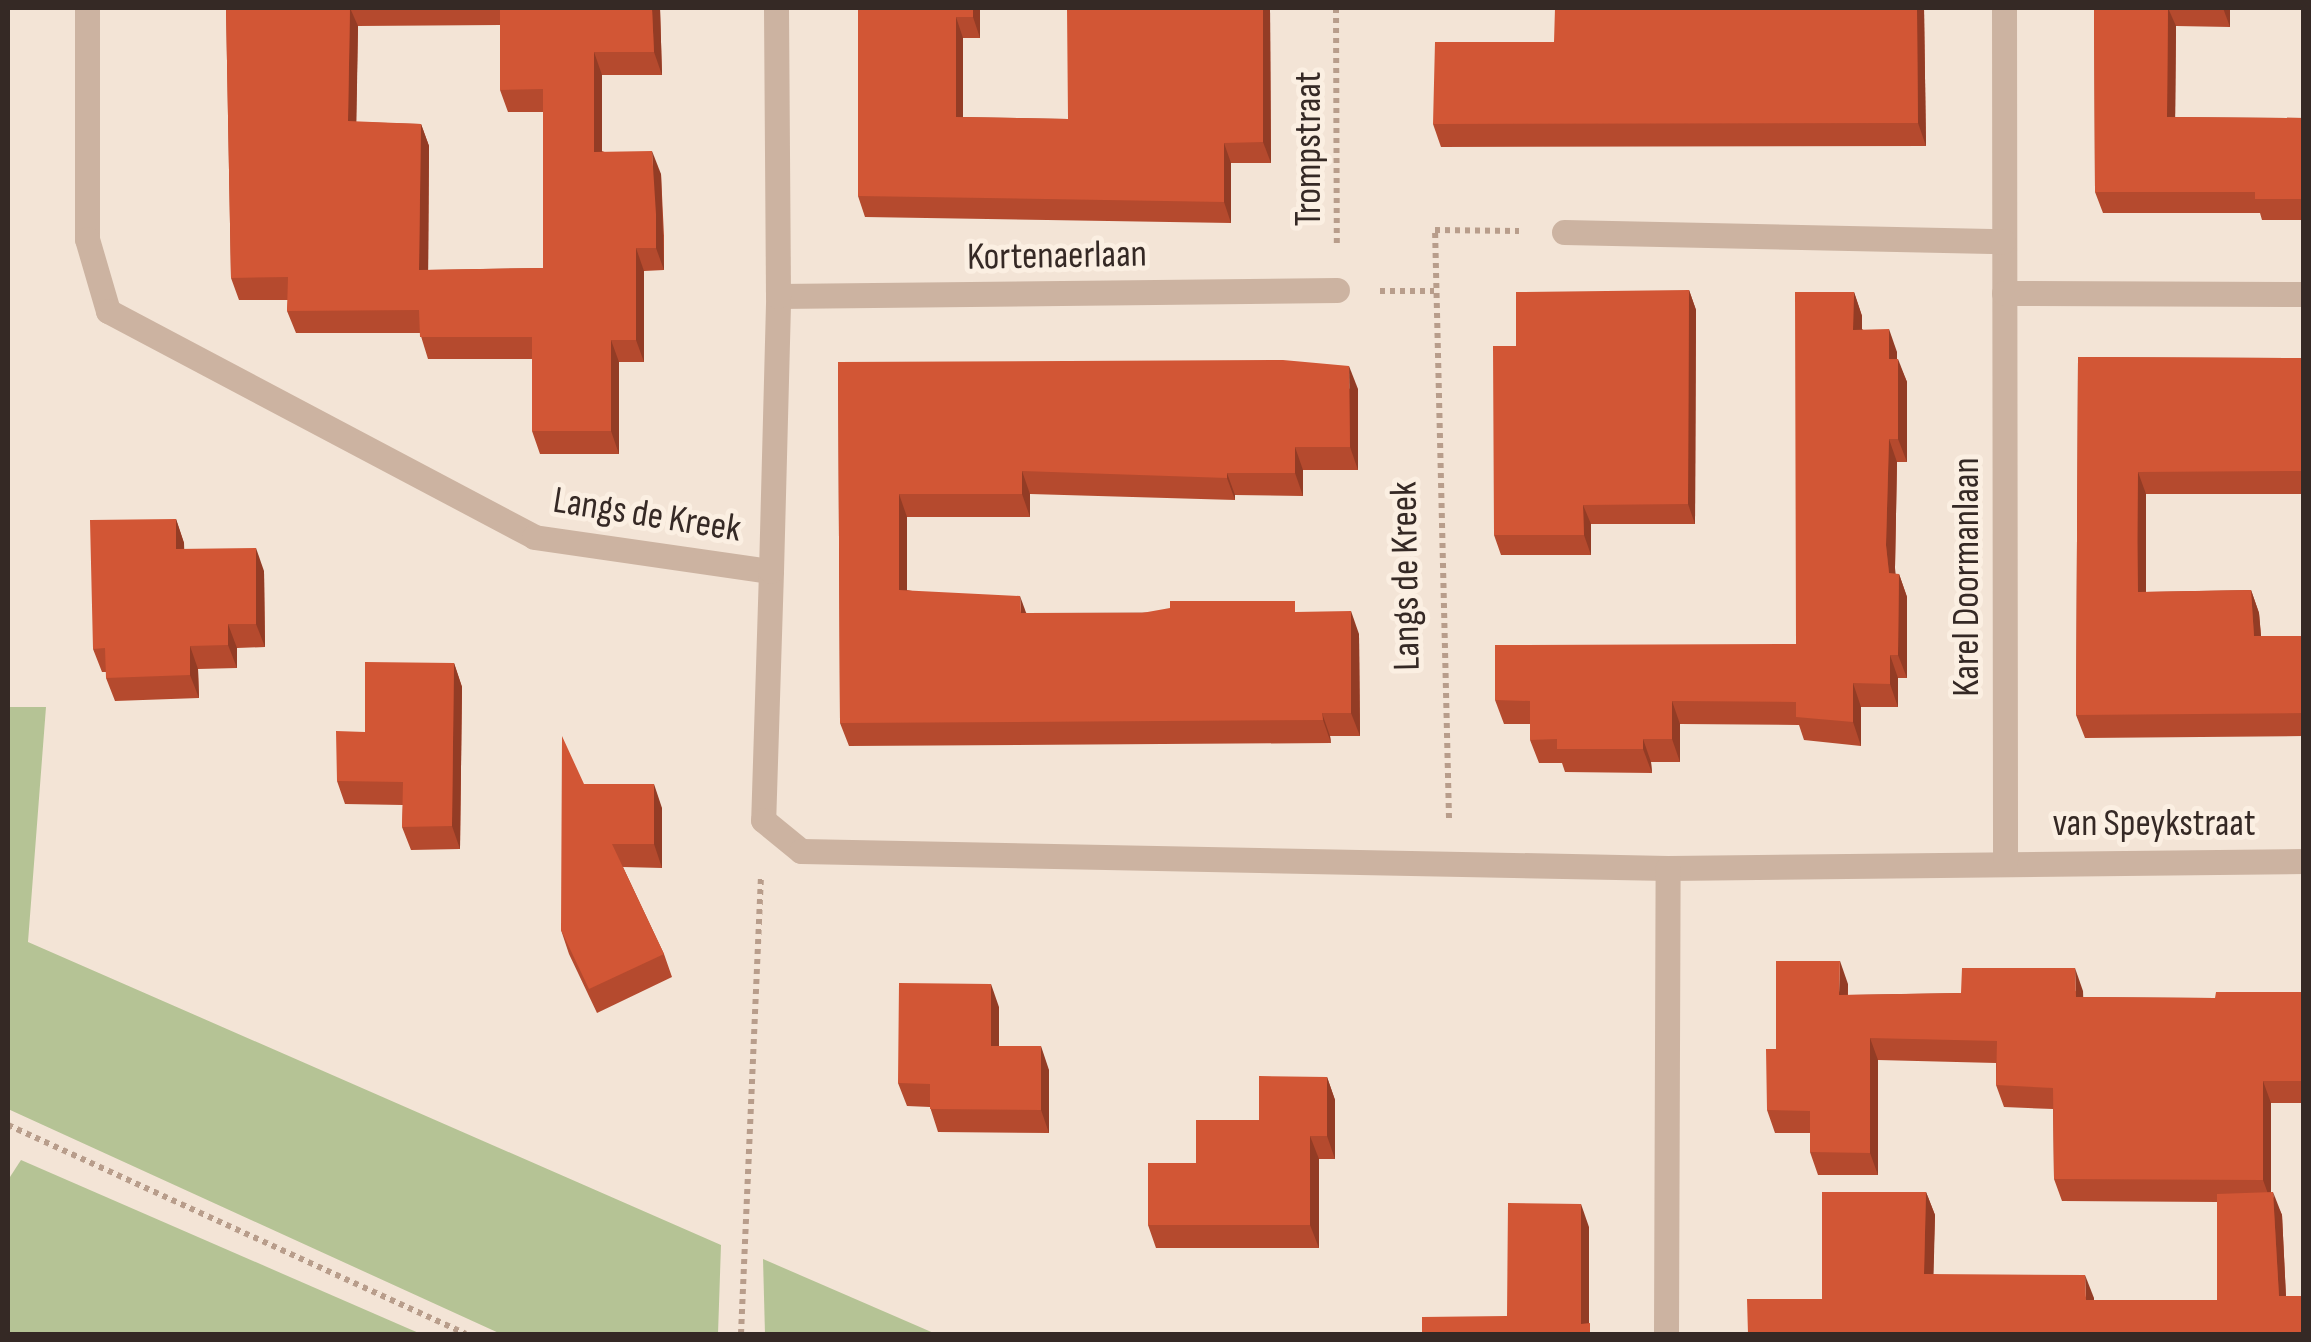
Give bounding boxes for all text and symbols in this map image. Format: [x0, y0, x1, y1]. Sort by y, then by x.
street label: Trompstraat [1286, 71, 1332, 227]
street label: Kortenaerlaan [967, 232, 1147, 280]
street label: Karel Doormanlaan [1944, 457, 1990, 697]
street label: Langs de Kreek [550, 478, 744, 552]
street label: Langs de Kreek [1382, 481, 1430, 671]
street label: van Speykstraat [2052, 801, 2256, 847]

